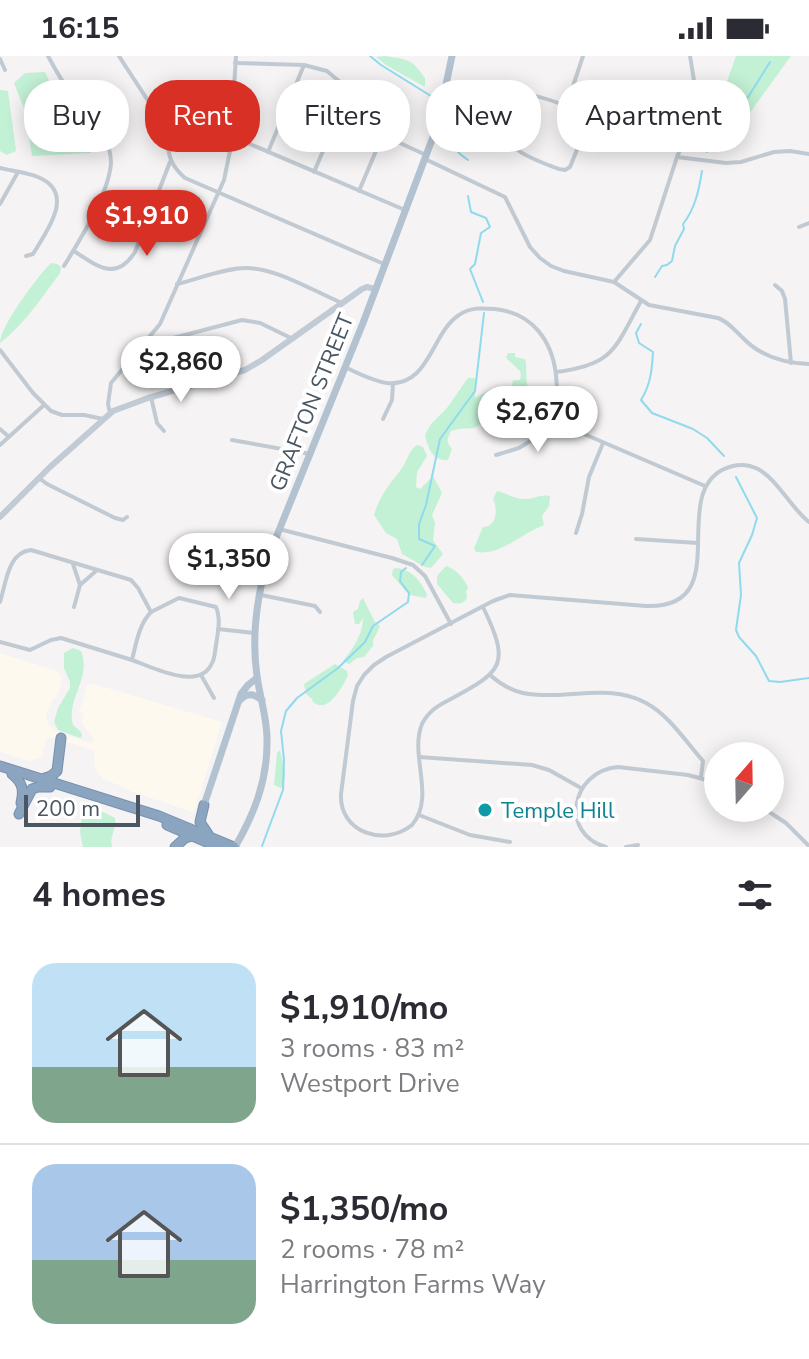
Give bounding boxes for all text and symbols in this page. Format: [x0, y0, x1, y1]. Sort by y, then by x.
text: 16:15 [40, 8, 119, 49]
chip: Buy [24, 80, 129, 152]
chip: Rent [145, 80, 260, 152]
chip: Filters [276, 80, 410, 152]
chip: New [426, 80, 541, 152]
chip: Apartment [557, 80, 750, 152]
pin: $1,910 [82, 190, 212, 258]
text: $1,910 [105, 198, 189, 233]
street label: GRAFTON STREET [263, 308, 362, 496]
pin: $2,860 [116, 336, 246, 404]
text: $2,860 [139, 344, 223, 379]
pin: $2,670 [473, 386, 603, 454]
text: $2,670 [496, 394, 580, 429]
pin: $1,350 [164, 533, 294, 601]
text: $1,350 [187, 541, 271, 576]
north arrow [704, 742, 784, 822]
map controls [704, 742, 784, 822]
scale bar [24, 791, 140, 827]
text: 200 m [36, 794, 100, 824]
place label: Temple Hill [501, 796, 615, 826]
marker: Temple Hill [476, 801, 494, 819]
text: 4 homes [32, 872, 166, 918]
icon: filters [733, 873, 777, 917]
text: $1,910/mo [280, 985, 448, 1031]
icon: home [96, 995, 192, 1091]
text: 3 rooms · 83 m² [280, 1031, 464, 1066]
text: Westport Drive [280, 1066, 459, 1101]
text: $1,350/mo [280, 1186, 448, 1232]
icon: home [96, 1196, 192, 1292]
text: 2 rooms · 78 m² [280, 1232, 464, 1267]
text: Harrington Farms Way [280, 1267, 546, 1302]

